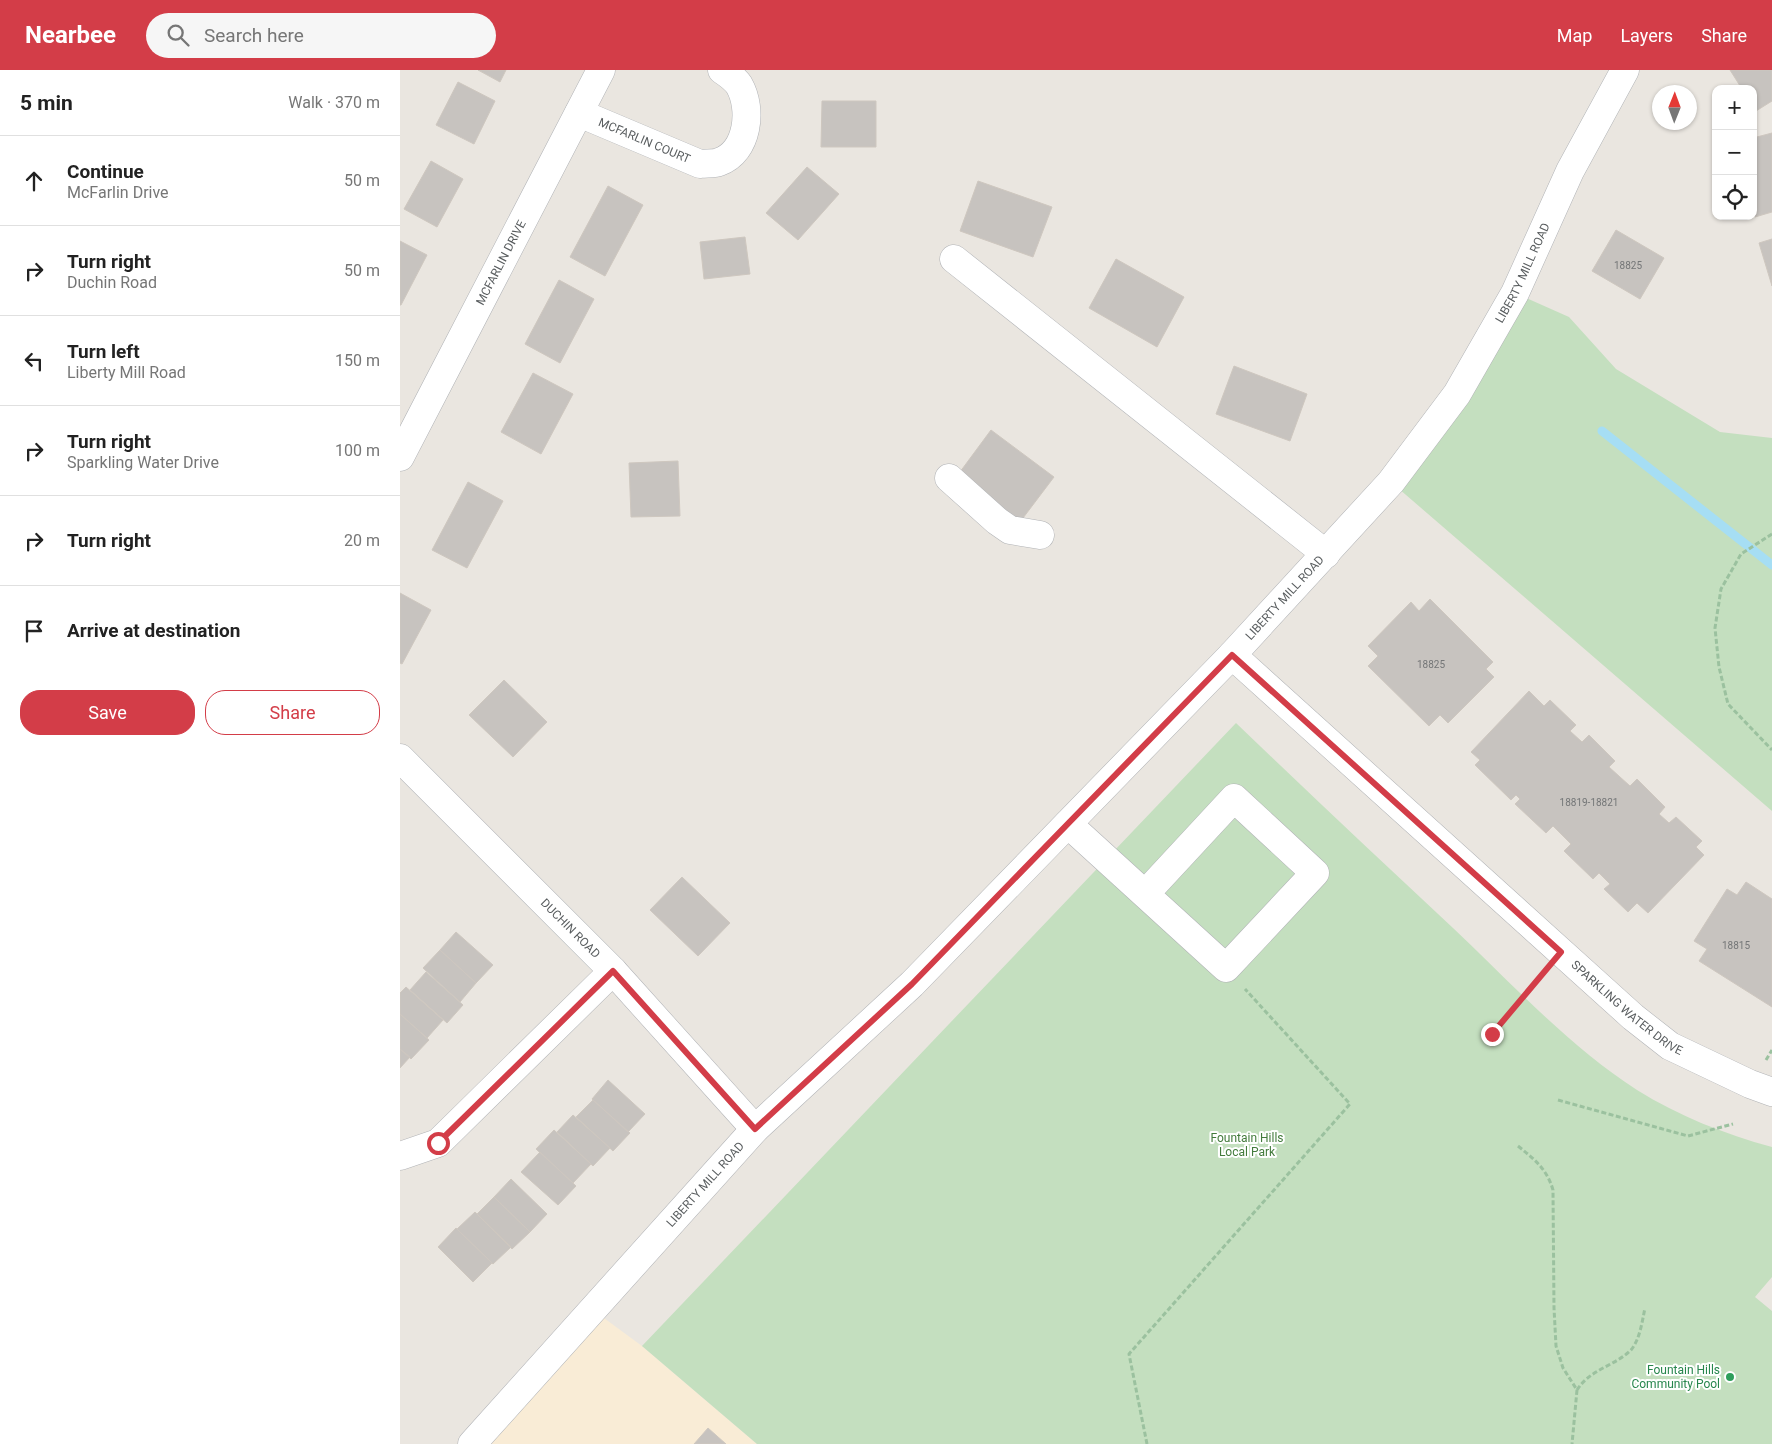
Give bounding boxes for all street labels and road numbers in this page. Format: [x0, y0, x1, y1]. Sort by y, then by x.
street label: MCFARLIN COURT [596, 115, 692, 166]
street label: MCFARLIN DRIVE [473, 218, 529, 307]
street label: LIBERTY MILL ROAD [1492, 221, 1553, 325]
street label: LIBERTY MILL ROAD [1243, 553, 1327, 643]
street label: DUCHIN ROAD [538, 896, 603, 961]
street label: SPARKLING WATER DRIVE [1568, 958, 1685, 1058]
street label: LIBERTY MILL ROAD [663, 1139, 747, 1230]

